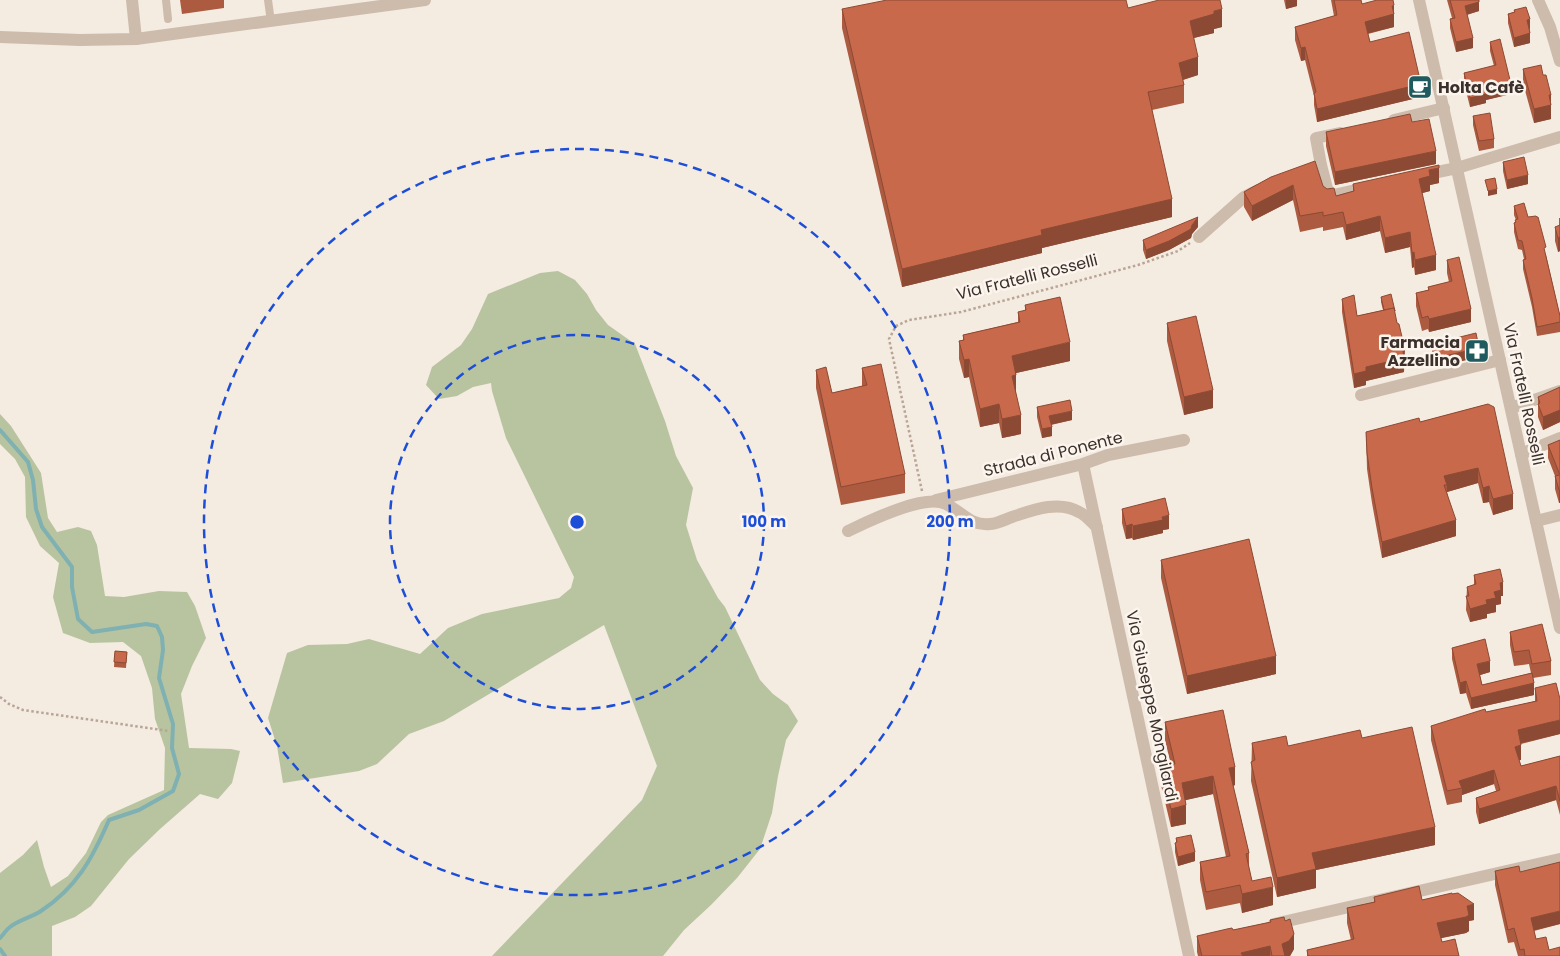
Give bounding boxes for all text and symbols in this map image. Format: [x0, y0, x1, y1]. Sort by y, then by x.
cafe icon: Holta Cafè [1407, 74, 1433, 100]
place label: Holta Cafè [1438, 76, 1524, 99]
street label: Via Fratelli Rosselli [954, 248, 1100, 306]
street label: Via Fratelli Rosselli [1498, 321, 1550, 467]
place label: Farmacia Azzellino [1380, 331, 1460, 372]
pharmacy icon: Farmacia Azzellino [1464, 338, 1490, 364]
street label: Strada di Ponente [981, 426, 1125, 482]
text: 100 m [742, 511, 786, 532]
text: 200 m [926, 511, 974, 532]
centre of rings [568, 513, 586, 531]
street label: Via Giuseppe Mongilardi [1120, 608, 1184, 804]

